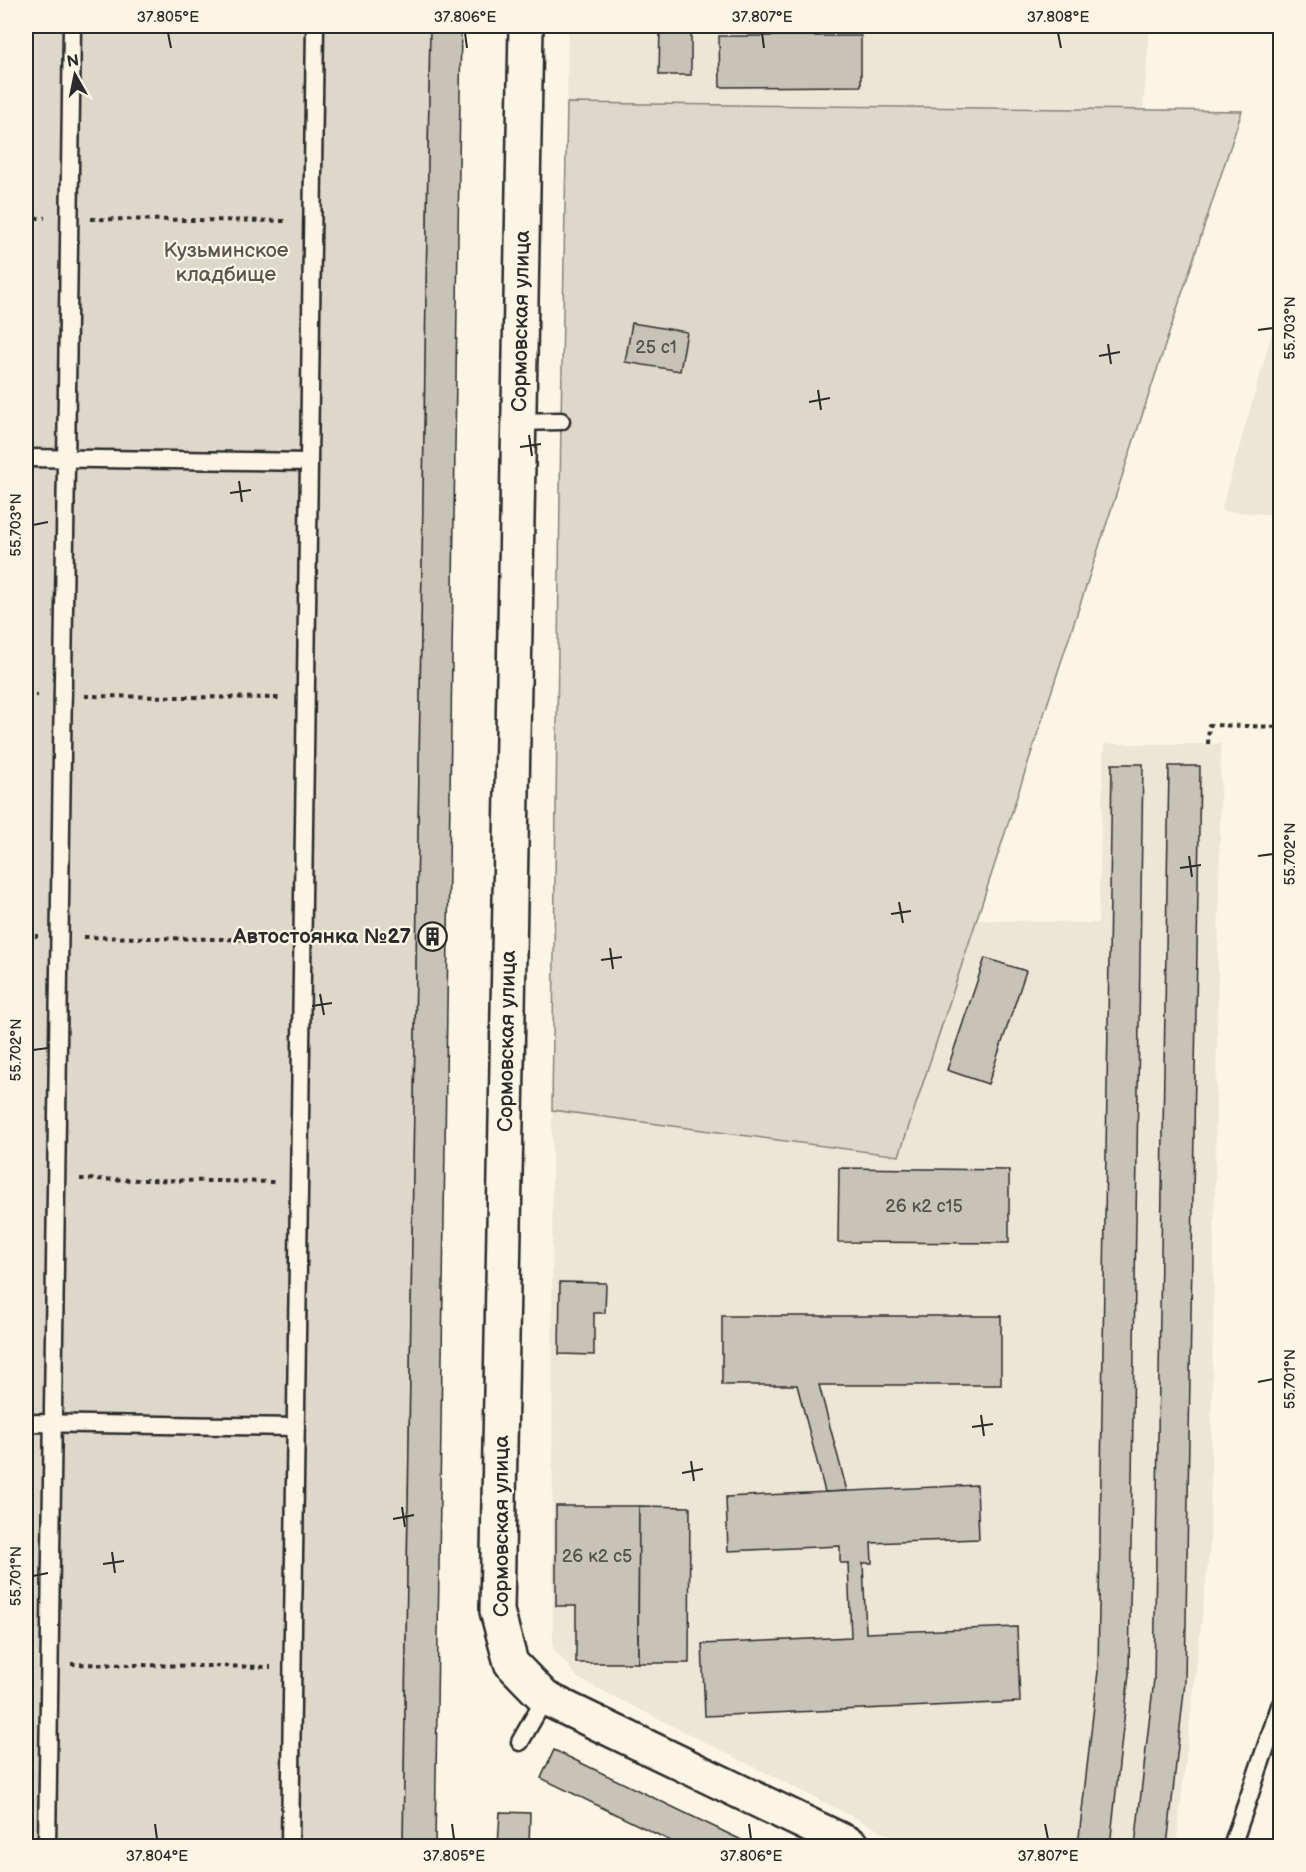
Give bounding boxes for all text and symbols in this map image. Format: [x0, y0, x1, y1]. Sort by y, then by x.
text: 37.805°E [137, 8, 199, 27]
text: 37.806°E [434, 8, 496, 27]
text: 37.807°E [731, 8, 793, 27]
text: 37.808°E [1027, 8, 1089, 27]
north arrow [45, 45, 105, 105]
text: N [65, 51, 80, 72]
street label: Сормовская улица [507, 229, 535, 412]
park label: Кузьминское кладбище [164, 238, 289, 287]
text: 55.703°N [1281, 296, 1300, 360]
house number: 25 с1 [635, 337, 677, 358]
text: 55.703°N [7, 493, 26, 557]
text: 55.702°N [1281, 823, 1300, 885]
building icon: Автостоянка №27 [416, 920, 448, 952]
place label: Автостоянка №27 [232, 924, 411, 949]
street label: Сормовская улица [493, 949, 521, 1132]
text: 55.702°N [7, 1019, 26, 1081]
house number: 26 к2 с15 [885, 1196, 963, 1217]
text: 55.701°N [1281, 1349, 1300, 1409]
street label: Сормовская улица [489, 1435, 514, 1617]
text: 55.701°N [7, 1546, 26, 1606]
house number: 26 к2 с5 [562, 1546, 632, 1567]
text: 37.804°E [126, 1847, 188, 1866]
text: 37.805°E [423, 1847, 485, 1866]
text: 37.806°E [720, 1847, 782, 1866]
text: 37.807°E [1017, 1847, 1079, 1866]

